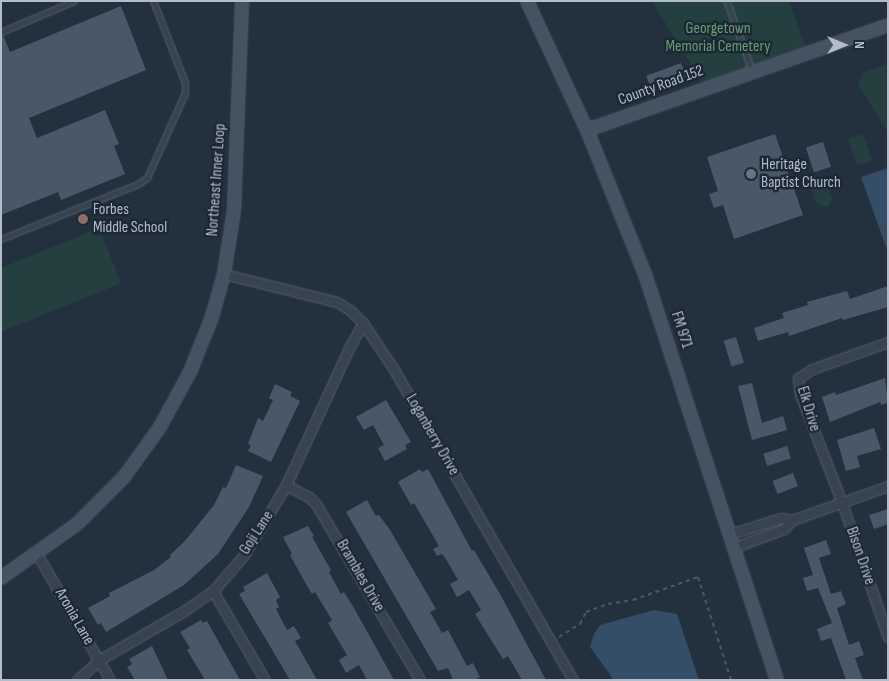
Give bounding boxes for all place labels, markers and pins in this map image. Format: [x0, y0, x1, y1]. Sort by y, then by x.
place label: Heritage Baptist Church [761, 155, 841, 193]
marker: Heritage Baptist Church [745, 168, 757, 180]
place label: Forbes Middle School [93, 200, 167, 238]
marker: Forbes Middle School [77, 213, 89, 225]

